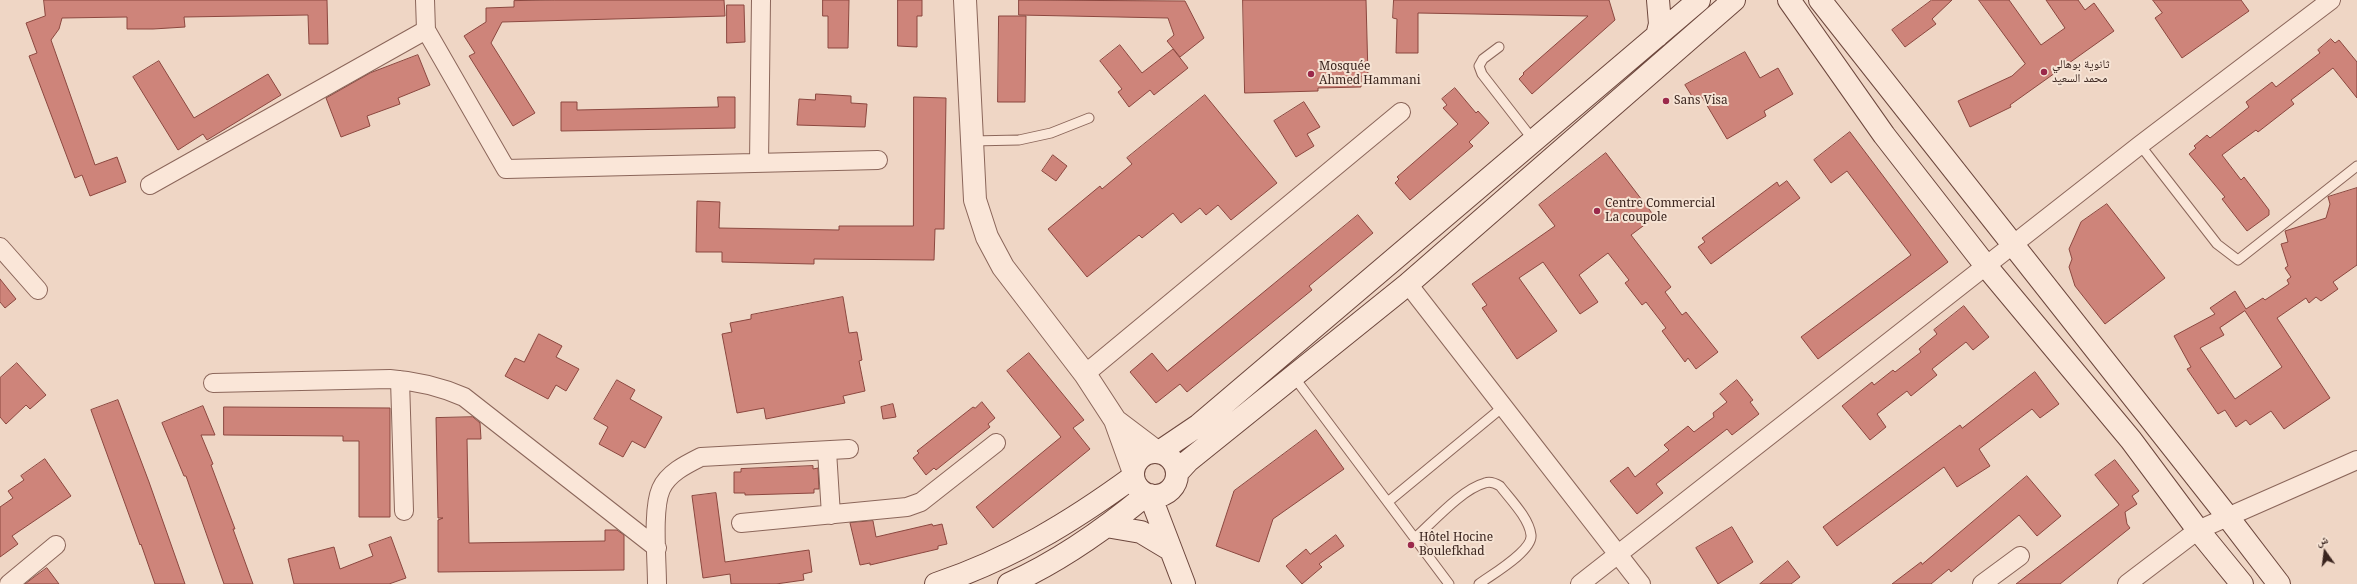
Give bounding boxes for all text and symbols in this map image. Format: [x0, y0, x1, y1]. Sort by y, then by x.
place label: ثانوية بوهالي محمد السعيد [2052, 58, 2110, 86]
place label: Mosquée Ahmed Hammani [1319, 60, 1421, 88]
marker: ثانوية بوهالي محمد السعيد [2039, 67, 2049, 77]
marker: Mosquée Ahmed Hammani [1306, 69, 1316, 79]
place label: Sans Visa [1674, 94, 1728, 108]
marker: Sans Visa [1661, 96, 1671, 106]
place label: Centre Commercial La coupole [1605, 197, 1715, 225]
marker: Centre Commercial La coupole [1592, 206, 1602, 216]
place label: Hôtel Hocine Boulefkhad [1419, 531, 1493, 559]
text: ش [2314, 531, 2329, 549]
north arrow [2305, 532, 2345, 572]
marker: Hôtel Hocine Boulefkhad [1406, 540, 1416, 550]

